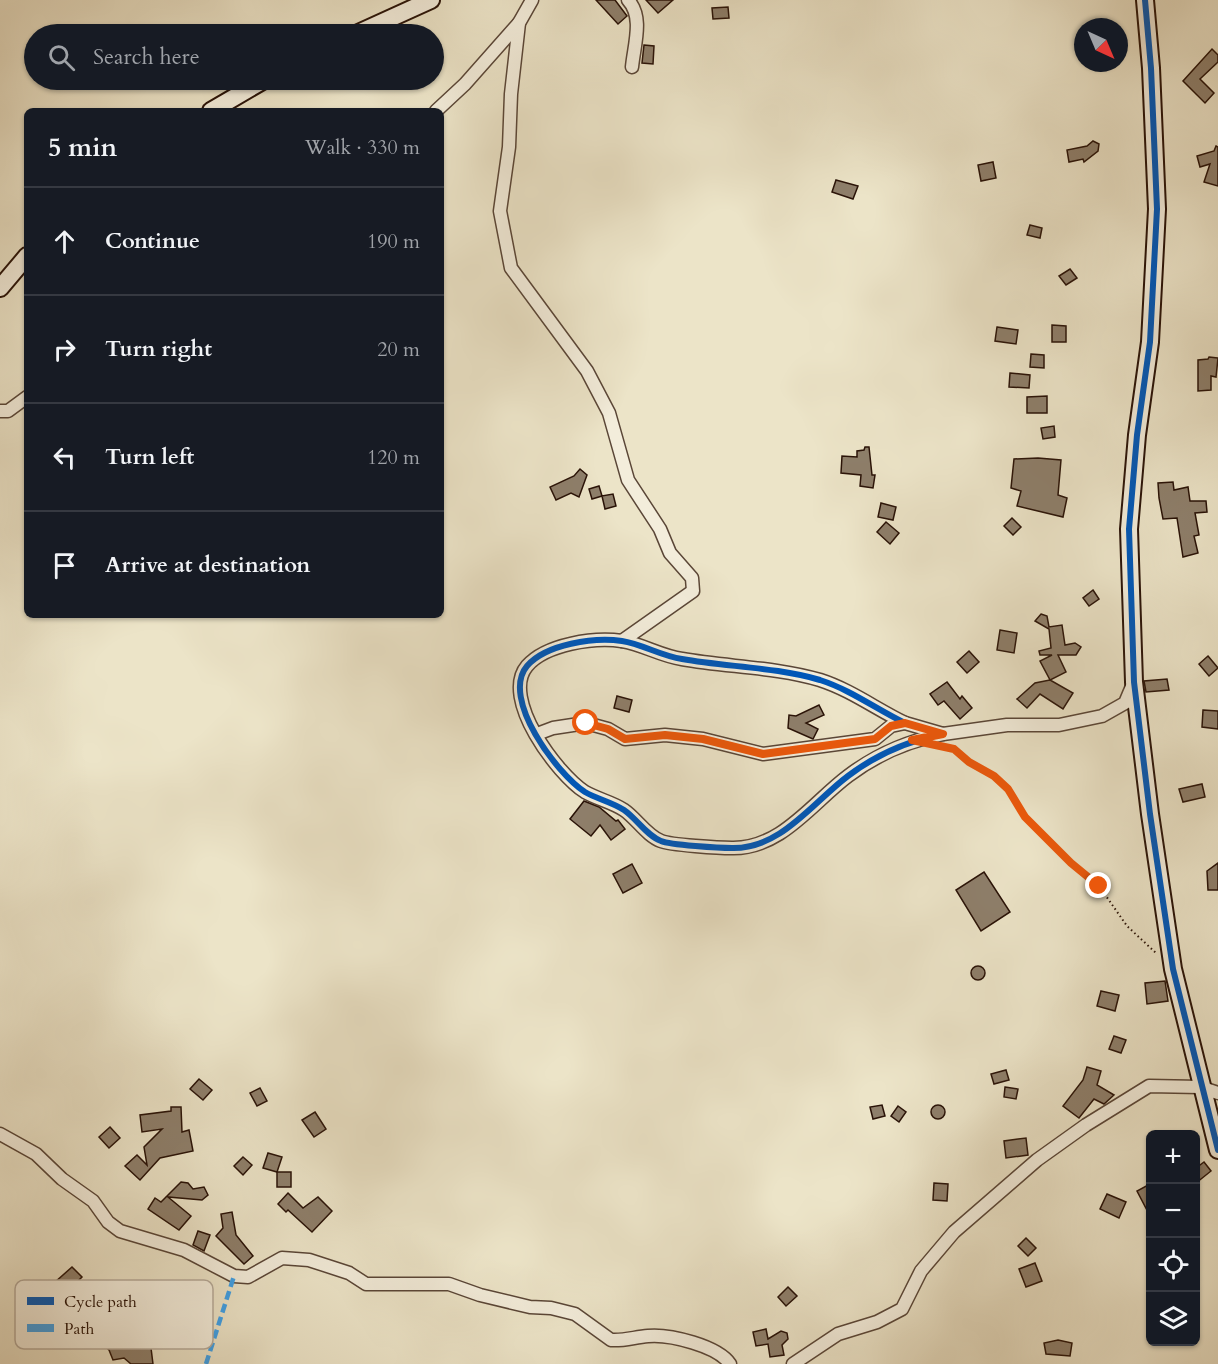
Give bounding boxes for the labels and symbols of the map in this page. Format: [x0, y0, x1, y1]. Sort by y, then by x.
north arrow [1074, 18, 1128, 72]
route start [572, 709, 598, 735]
route end [1085, 872, 1111, 898]
legend [15, 1280, 213, 1349]
text: Cycle path [64, 1291, 137, 1313]
text: Path [64, 1318, 94, 1340]

